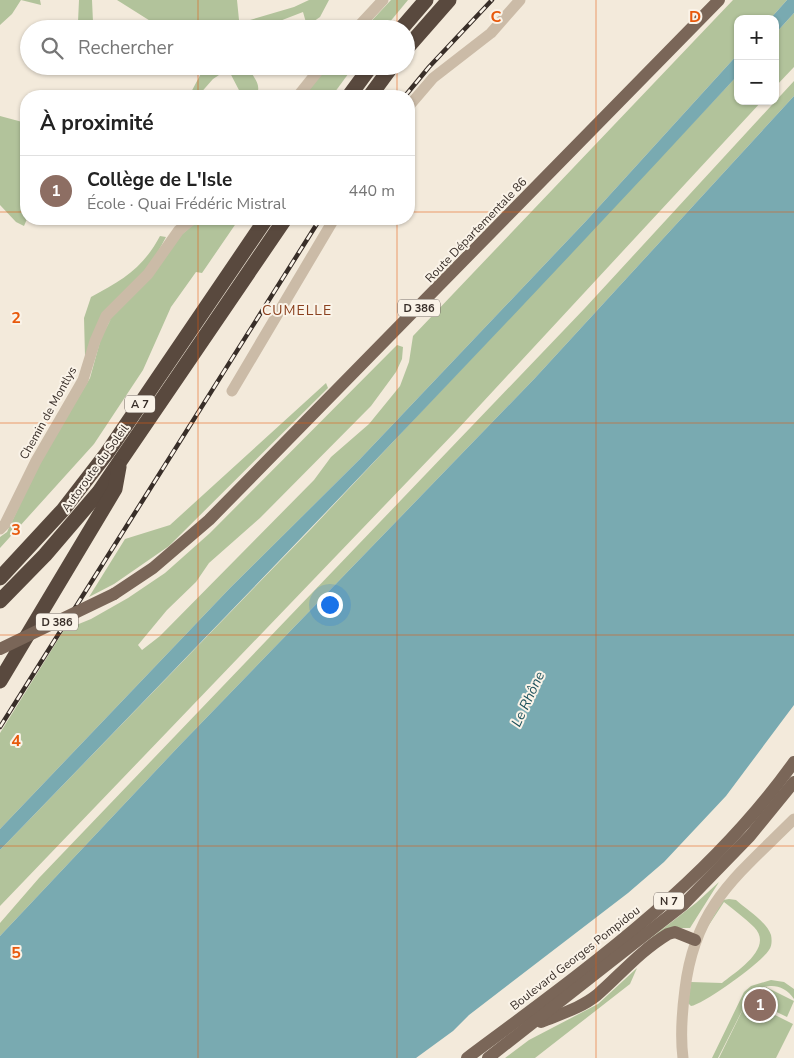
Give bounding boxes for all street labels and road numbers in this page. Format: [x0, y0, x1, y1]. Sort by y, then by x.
street label: Route Départementale 86 [422, 174, 530, 286]
road number: D 386 [398, 300, 440, 316]
street label: Chemin de Montlys [16, 363, 80, 462]
road number: A 7 [125, 396, 155, 412]
street label: Autoroute du Soleil [58, 421, 132, 515]
road number: D 386 [36, 614, 78, 630]
road number: N 7 [654, 892, 684, 909]
street label: Boulevard Georges Pompidou [507, 902, 643, 1014]

